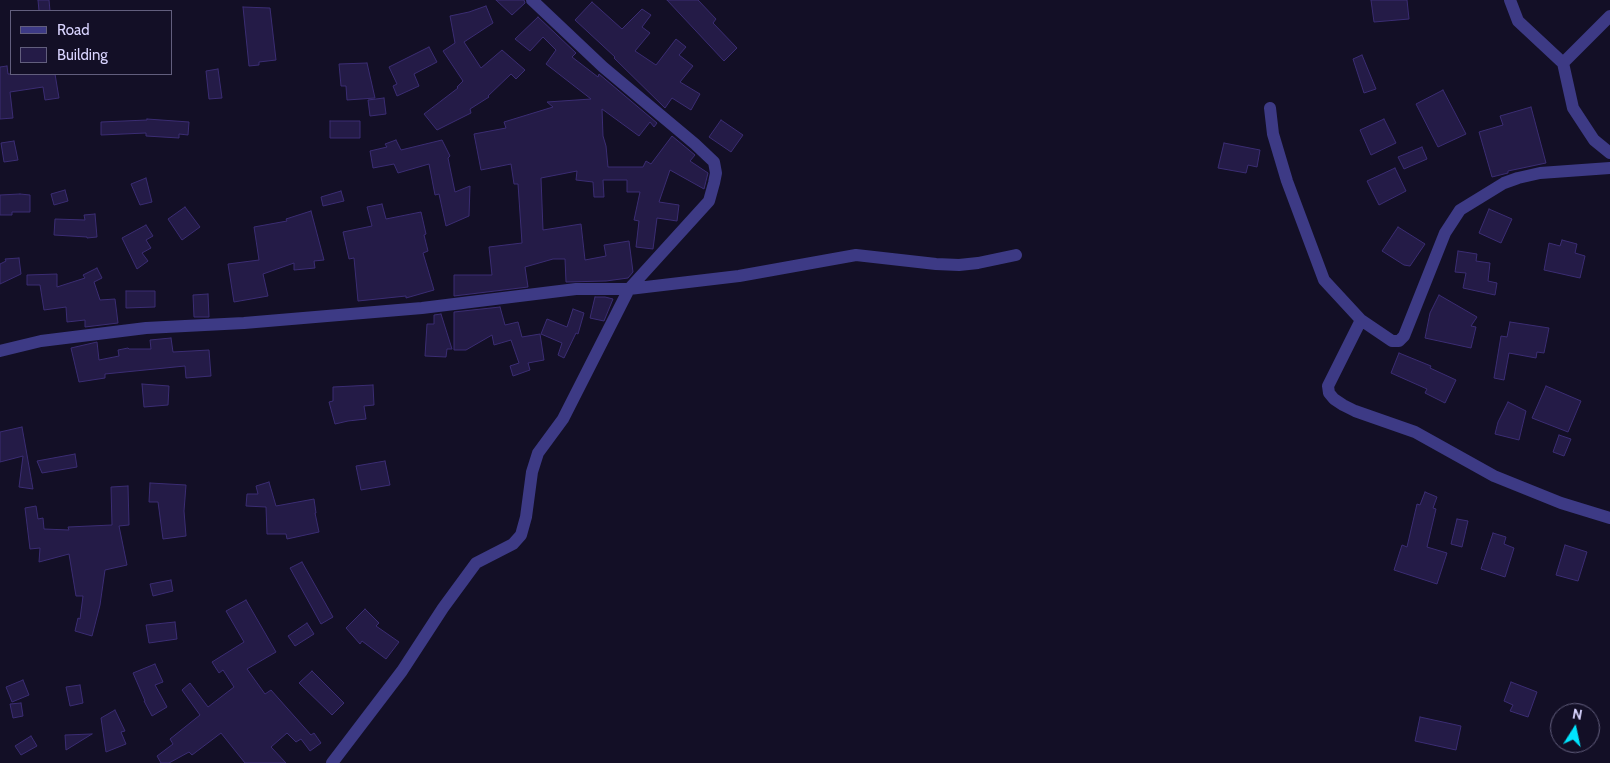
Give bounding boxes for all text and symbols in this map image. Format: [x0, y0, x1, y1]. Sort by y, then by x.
legend [10, 10, 172, 75]
text: Road [57, 21, 90, 39]
text: Building [57, 46, 108, 64]
north arrow [1550, 703, 1600, 753]
text: N [1571, 704, 1584, 724]

